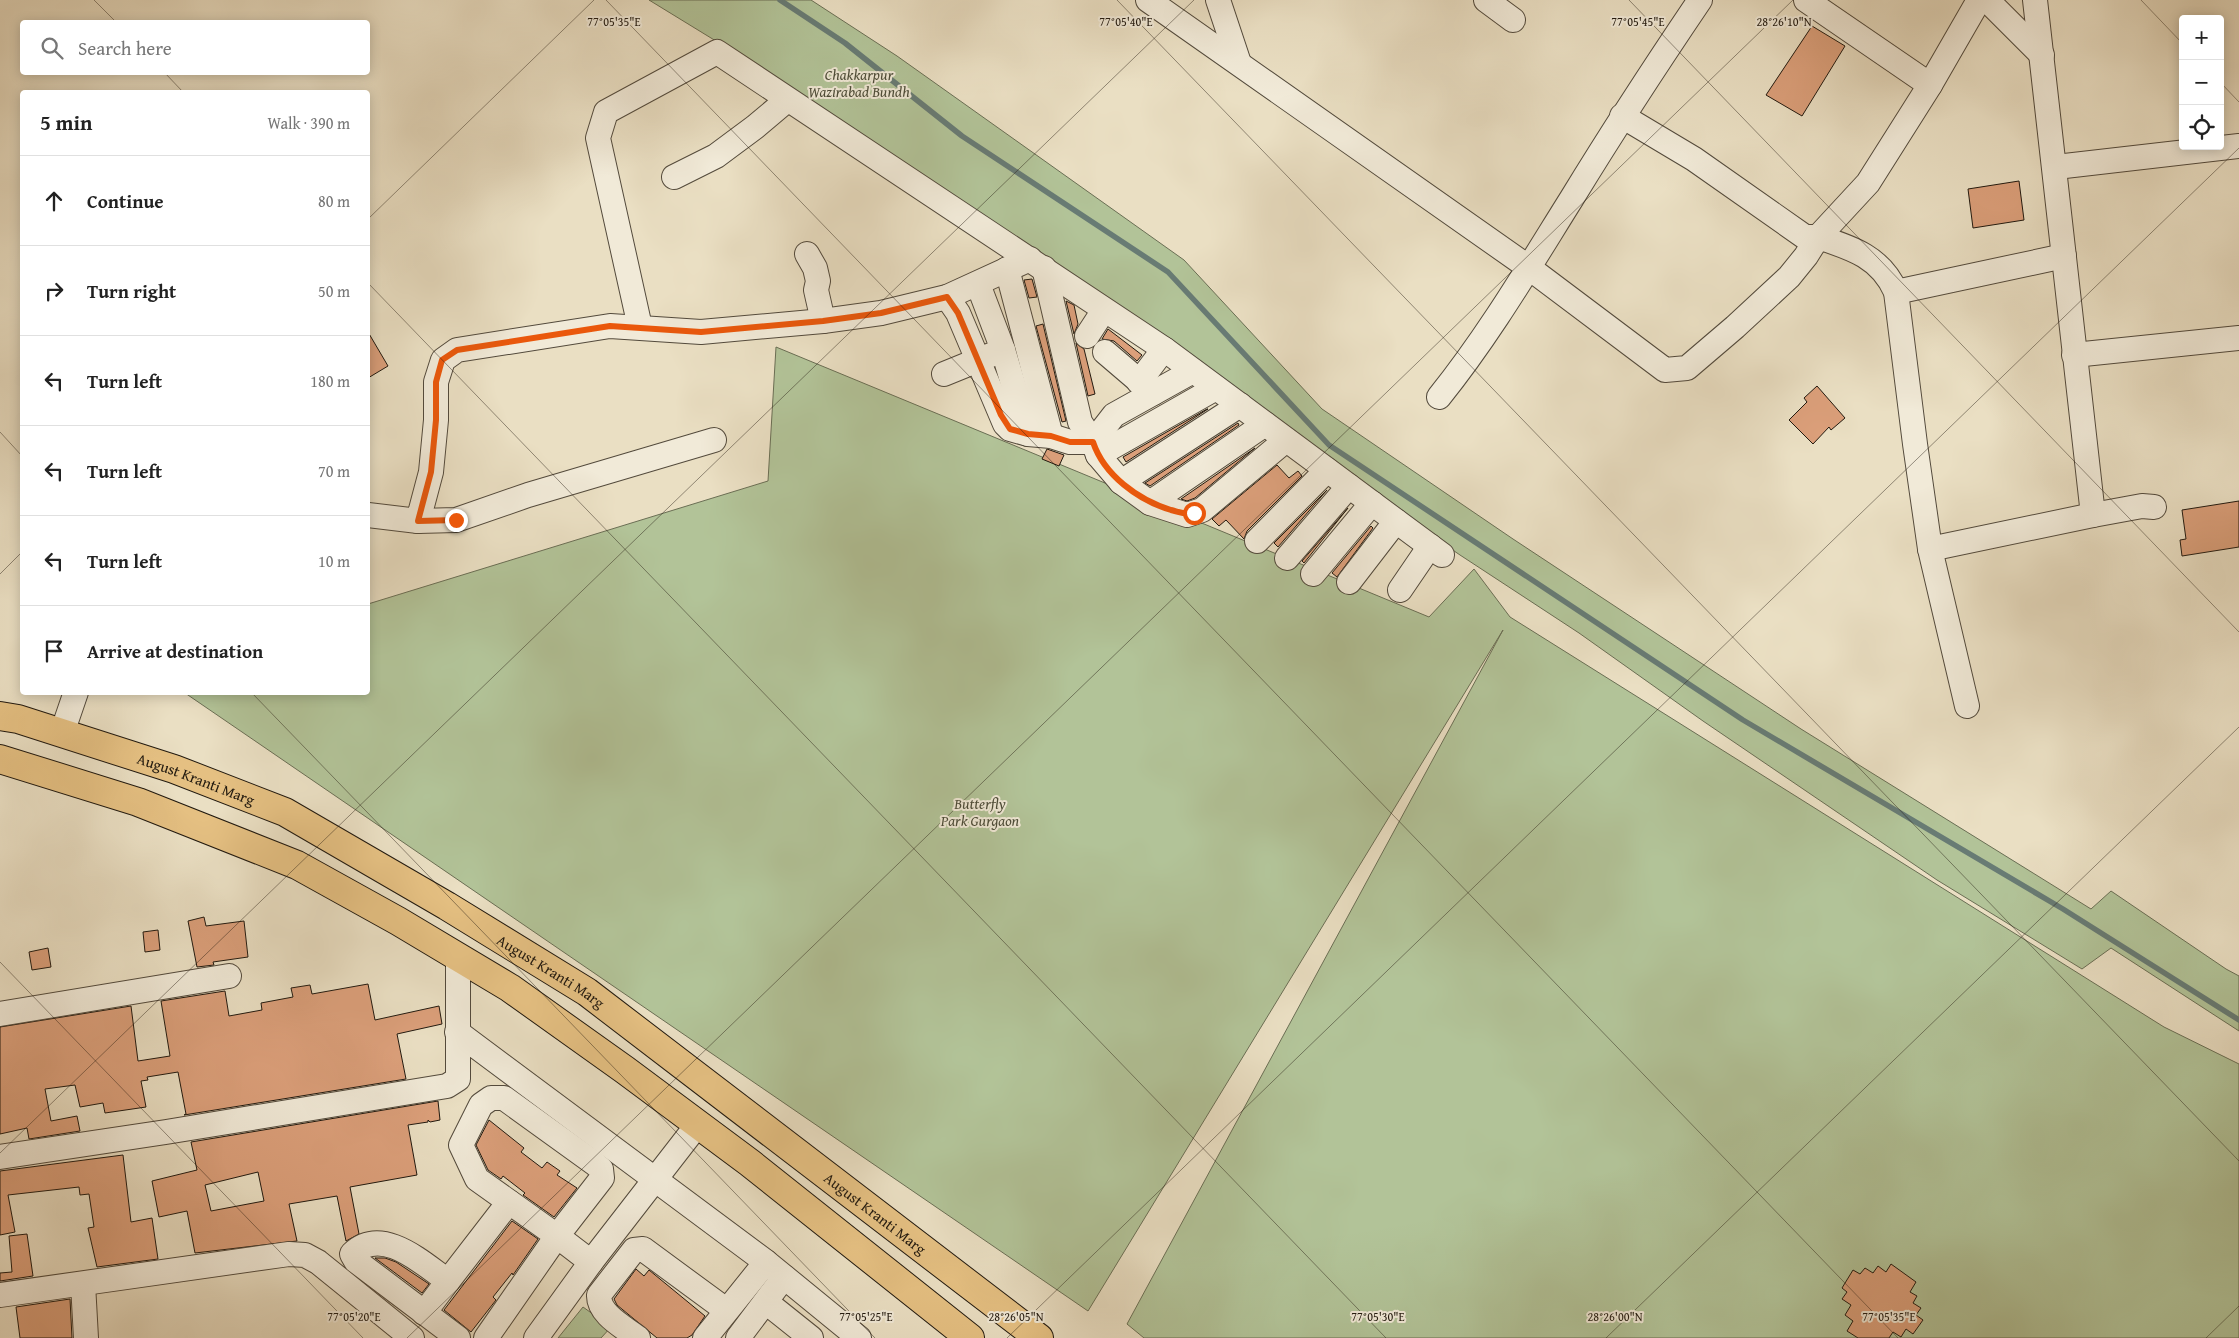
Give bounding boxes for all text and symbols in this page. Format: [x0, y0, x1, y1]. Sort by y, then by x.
text: 77°05'35"E [587, 13, 641, 30]
text: 77°05'40"E [1099, 13, 1153, 30]
text: 77°05'45"E [1611, 13, 1665, 30]
text: 28°26'10"N [1756, 13, 1812, 30]
map controls [2179, 15, 2224, 150]
button: + [2179, 15, 2224, 60]
search box [20, 20, 370, 75]
icon: search [38, 34, 66, 62]
text: Search here [78, 34, 172, 62]
button: − [2179, 60, 2224, 105]
park label: Chakkarpur Wazirabad Bundh [808, 64, 910, 102]
button: locate [2179, 105, 2224, 150]
text: 5 min [40, 107, 92, 138]
text: Walk · 390 m [267, 111, 350, 135]
icon: ahead [40, 187, 68, 215]
text: Continue [87, 187, 164, 215]
text: 80 m [318, 189, 350, 213]
icon: right [40, 277, 68, 305]
text: Turn right [87, 277, 176, 305]
text: 50 m [318, 279, 350, 303]
icon: left [40, 367, 68, 395]
text: Turn left [87, 367, 162, 395]
text: 180 m [310, 369, 350, 393]
icon: left [40, 457, 68, 485]
text: Turn left [87, 457, 162, 485]
text: 70 m [318, 459, 350, 483]
route start [1183, 502, 1206, 525]
route end [445, 509, 468, 532]
icon: left [40, 547, 68, 575]
text: Turn left [87, 547, 162, 575]
text: 10 m [318, 549, 350, 573]
icon: arrive [40, 637, 68, 665]
text: Arrive at destination [87, 637, 263, 665]
street label: August Kranti Marg [135, 747, 258, 810]
park label: Butterfly Park Gurgaon [940, 793, 1020, 831]
street label: August Kranti Marg [493, 929, 610, 1013]
street label: August Kranti Marg [820, 1167, 931, 1259]
text: 77°05'20"E [327, 1308, 381, 1325]
text: 77°05'25"E [839, 1308, 893, 1325]
text: 28°26'05"N [988, 1308, 1044, 1325]
text: 77°05'30"E [1351, 1308, 1405, 1325]
text: 28°26'00"N [1587, 1308, 1643, 1325]
text: 77°05'35"E [1862, 1308, 1916, 1325]

